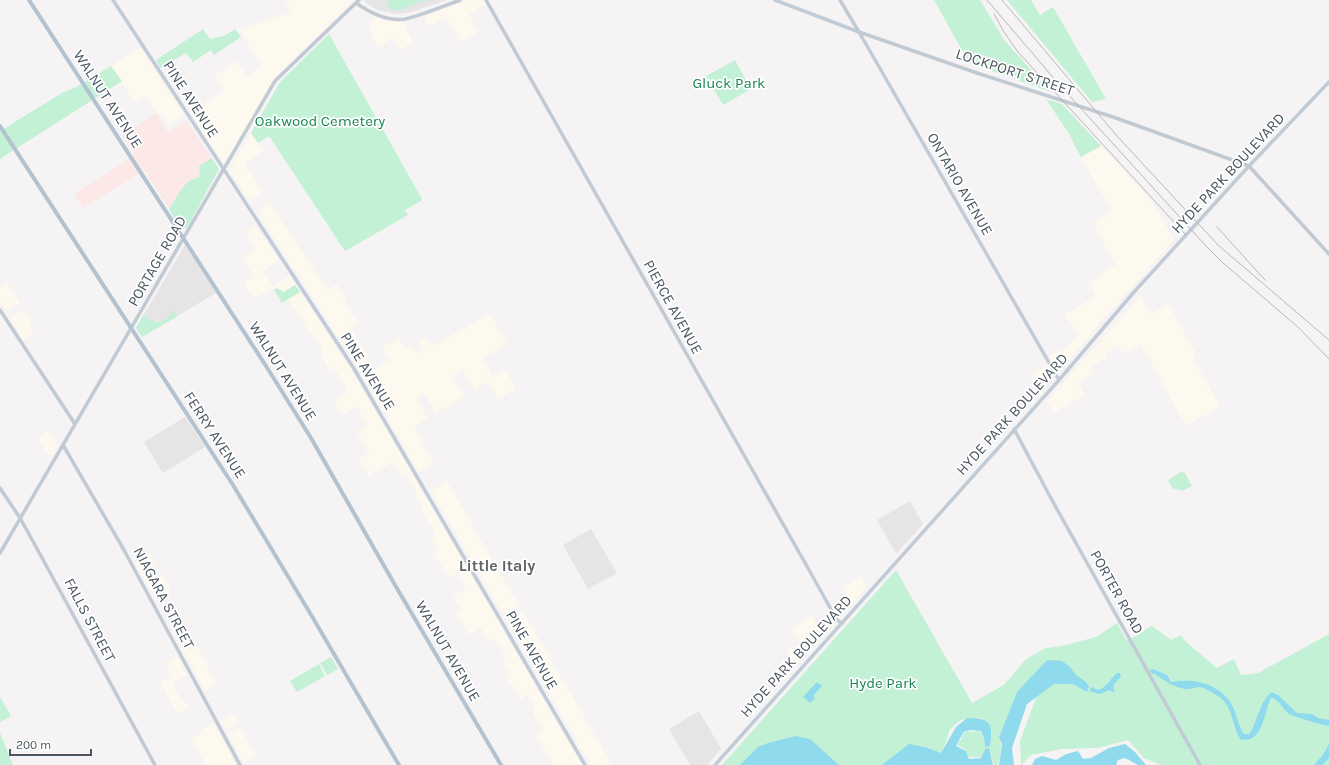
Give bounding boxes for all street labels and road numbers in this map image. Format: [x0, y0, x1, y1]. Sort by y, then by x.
street label: LOCKPORT STREET [954, 44, 1077, 100]
street label: WALNUT AVENUE [70, 47, 146, 151]
street label: PINE AVENUE [159, 57, 223, 141]
street label: HYDE PARK BOULEVARD [1167, 109, 1289, 237]
street label: ONTARIO AVENUE [923, 129, 997, 239]
street label: PORTAGE ROAD [124, 212, 190, 310]
street label: PIERCE AVENUE [640, 257, 706, 357]
street label: WALNUT AVENUE [245, 318, 321, 424]
street label: PINE AVENUE [337, 329, 399, 413]
street label: HYDE PARK BOULEVARD [952, 349, 1072, 479]
street label: FERRY AVENUE [180, 388, 250, 482]
street label: NIAGARA STREET [130, 544, 199, 652]
street label: PORTER ROAD [1087, 547, 1147, 637]
street label: FALLS STREET [60, 575, 120, 665]
street label: HYDE PARK BOULEVARD [736, 591, 856, 721]
street label: WALNUT AVENUE [412, 597, 484, 705]
street label: PINE AVENUE [502, 607, 562, 693]

